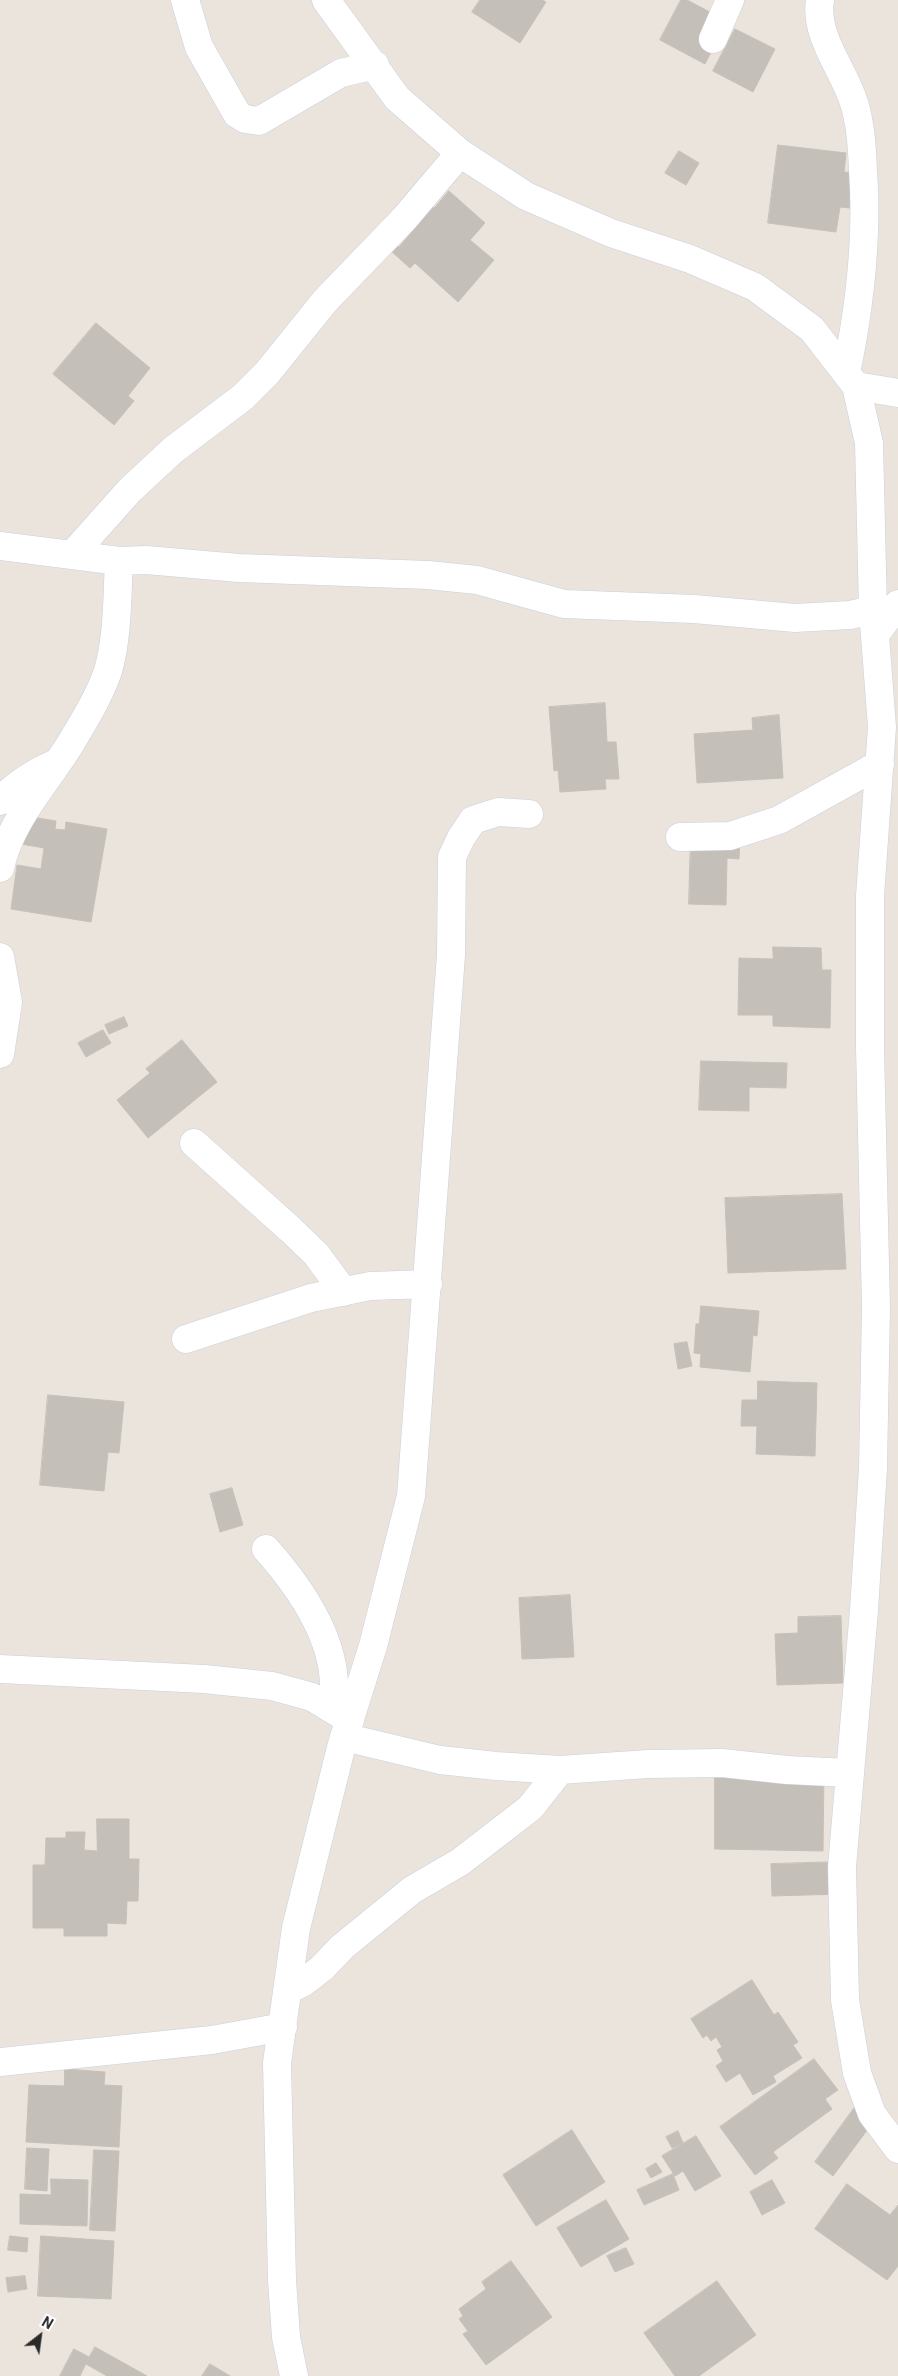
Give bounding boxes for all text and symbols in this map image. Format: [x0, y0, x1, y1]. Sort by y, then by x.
north arrow [15, 2311, 65, 2361]
text: N [39, 2314, 56, 2332]

